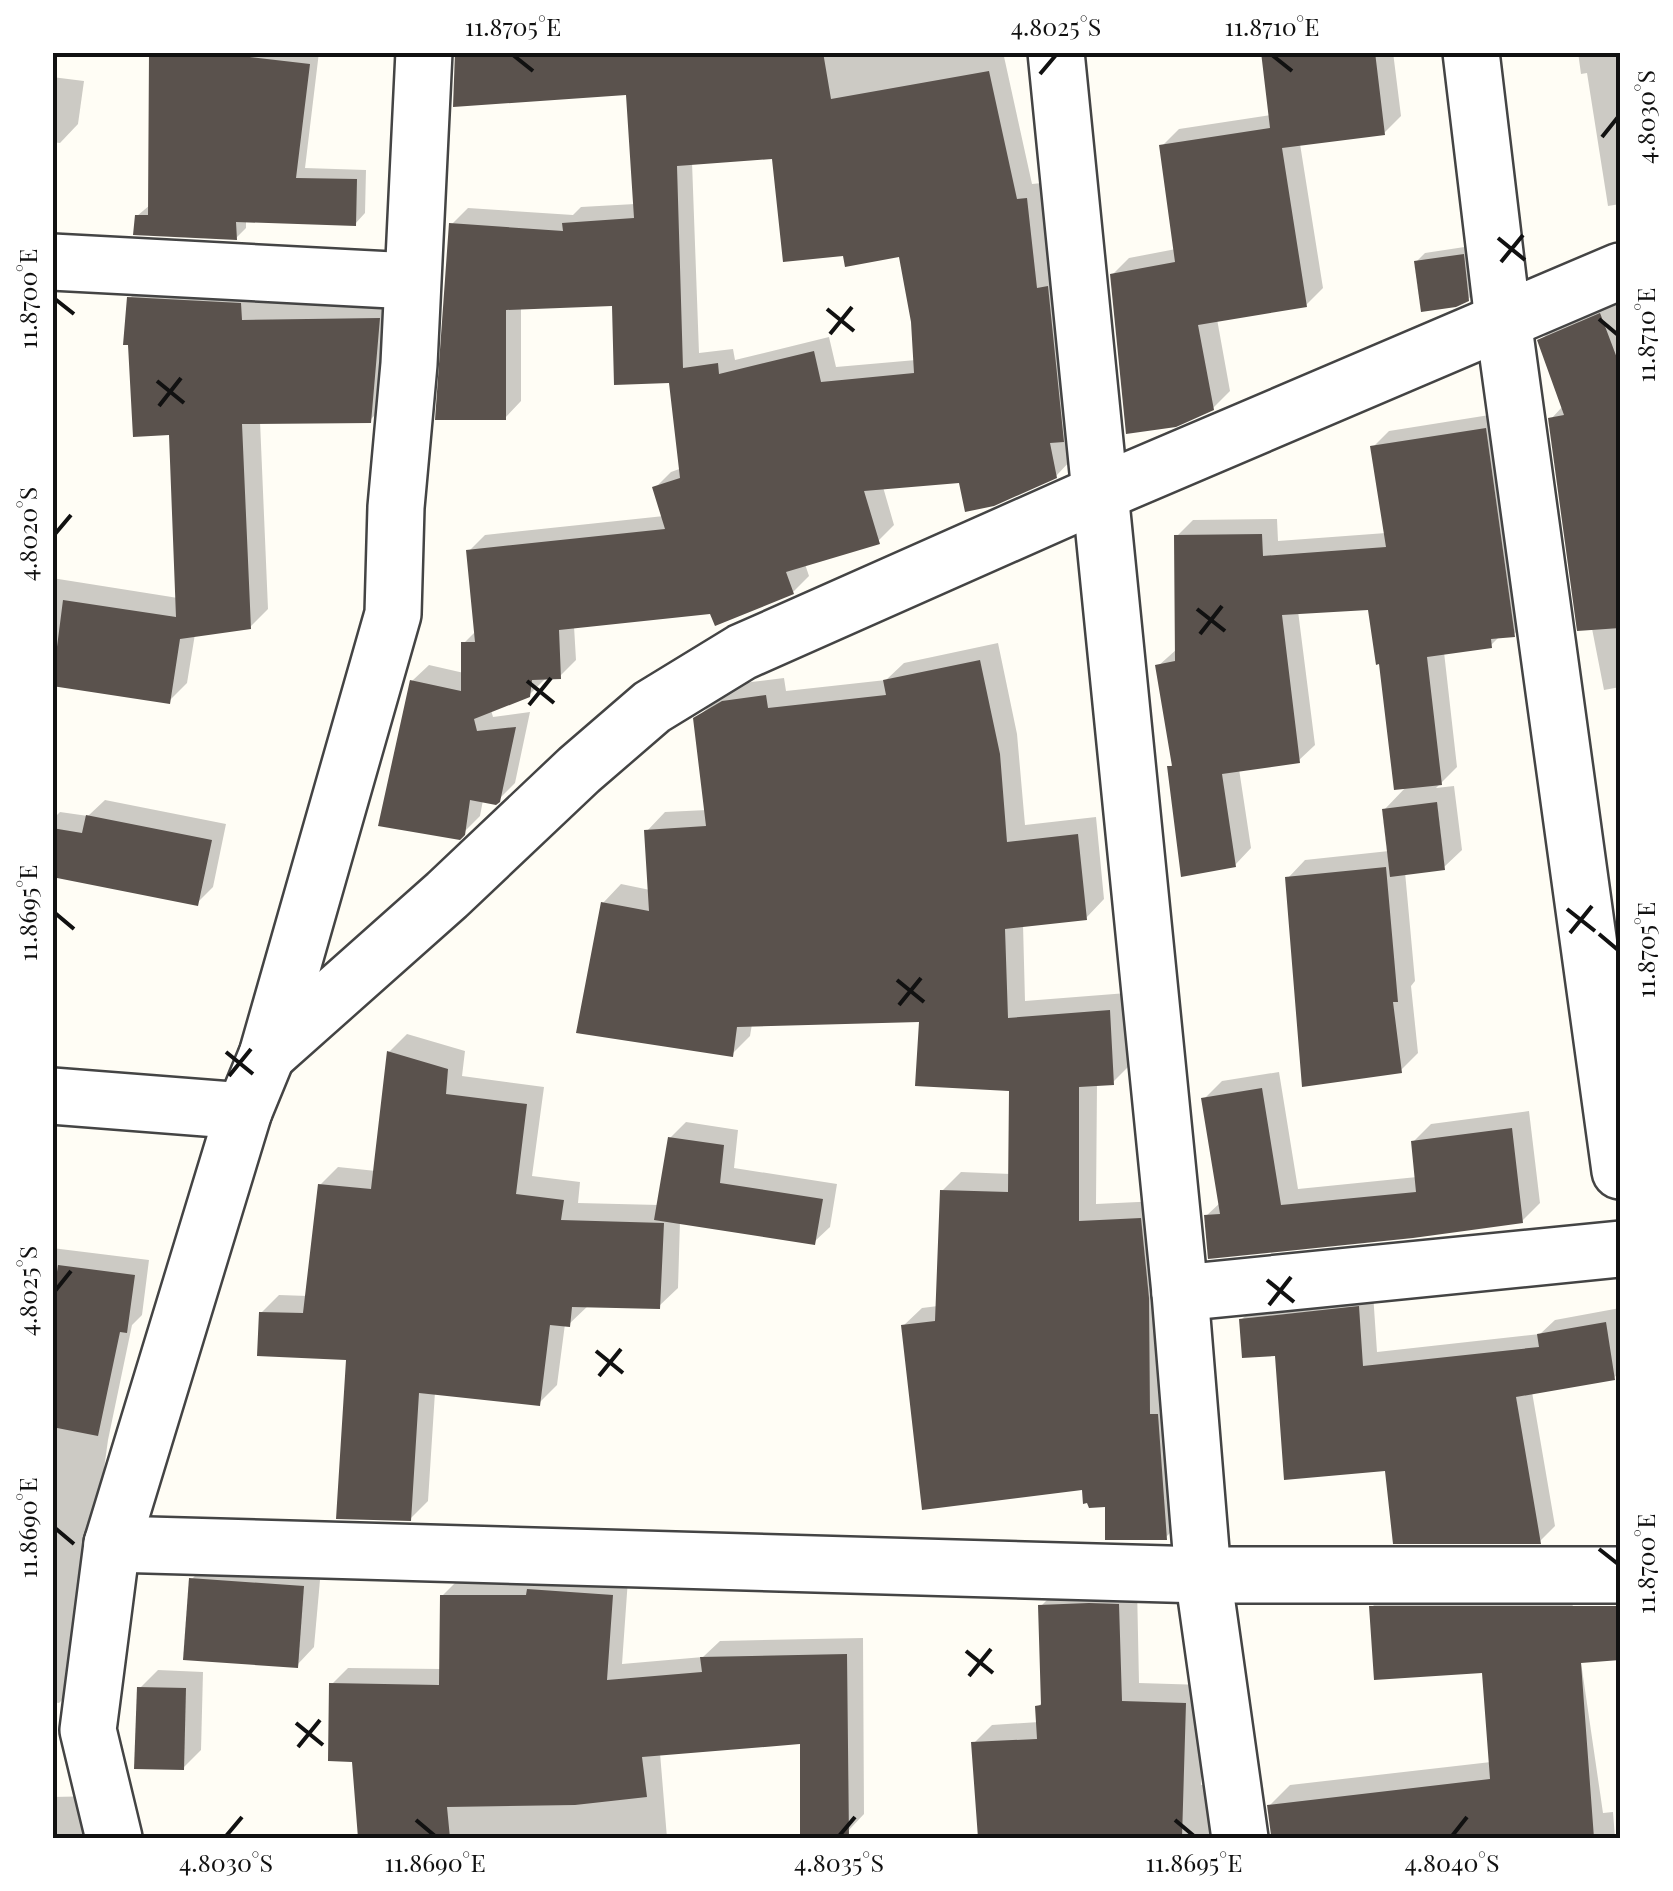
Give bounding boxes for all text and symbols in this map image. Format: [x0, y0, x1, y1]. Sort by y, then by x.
text: 11.8705°E [465, 9, 561, 42]
text: 4.8025°S [1011, 9, 1101, 42]
text: 11.8710°E [1225, 9, 1319, 42]
text: 4.8030°S [1628, 70, 1661, 164]
text: 11.8700°E [10, 249, 43, 349]
text: 11.8710°E [1628, 288, 1661, 382]
text: 4.8020°S [10, 487, 43, 581]
text: 11.8695°E [10, 864, 43, 962]
text: 11.8705°E [1628, 902, 1661, 998]
text: 4.8025°S [10, 1246, 43, 1336]
text: 11.8690°E [10, 1477, 43, 1579]
text: 11.8700°E [1628, 1514, 1661, 1614]
text: 4.8030°S [179, 1845, 273, 1878]
text: 11.8690°E [384, 1845, 486, 1878]
text: 4.8035°S [794, 1845, 884, 1878]
text: 11.8695°E [1145, 1845, 1243, 1878]
text: 4.8040°S [1404, 1845, 1500, 1878]

